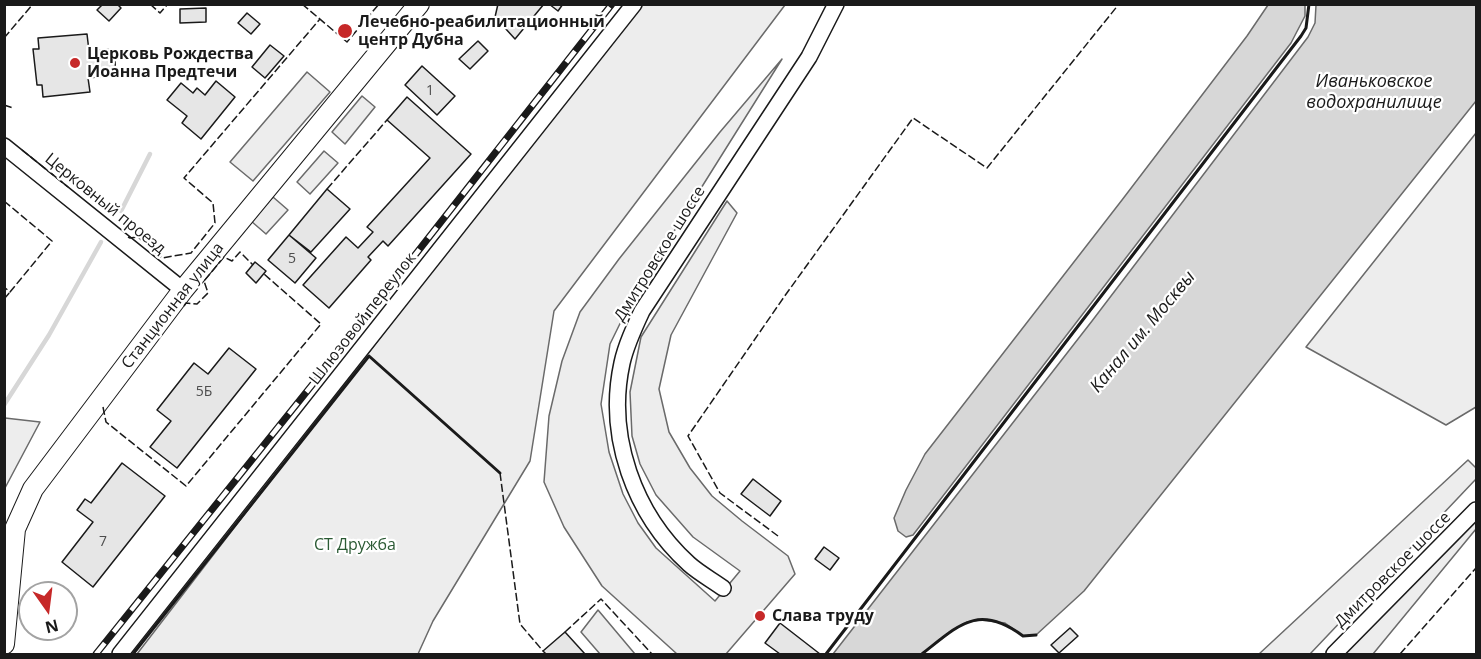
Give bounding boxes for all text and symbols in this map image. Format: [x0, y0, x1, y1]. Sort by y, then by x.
place label: Лечебно-реабилитационный центр Дубна [358, 12, 605, 50]
marker: Лечебно-реабилитационный центр Дубна [336, 22, 354, 40]
place label: Церковь Рождества Иоанна Предтечи [87, 44, 254, 82]
marker: Церковь Рождества Иоанна Предтечи [68, 56, 82, 70]
water label: Иваньковское водохранилище [1306, 71, 1442, 113]
house number: 1 [426, 83, 434, 99]
street label: Церковный проезд [41, 149, 169, 259]
street label: Дмитровское шоссе [611, 183, 709, 325]
street label: Станционная улица [118, 239, 228, 373]
street label: Шлюзовой переулок [306, 249, 420, 389]
house number: 5 [288, 251, 296, 267]
water label: Канал им. Москвы [1086, 267, 1200, 397]
house number: 5Б [196, 384, 212, 400]
street label: Дмитровское шоссе [1331, 508, 1455, 632]
house number: 7 [99, 534, 107, 550]
park label: СТ Дружба [314, 535, 396, 555]
north arrow [18, 581, 78, 641]
place label: Слава труду [772, 606, 874, 626]
marker: Слава труду [753, 609, 767, 623]
text: N [43, 614, 61, 639]

